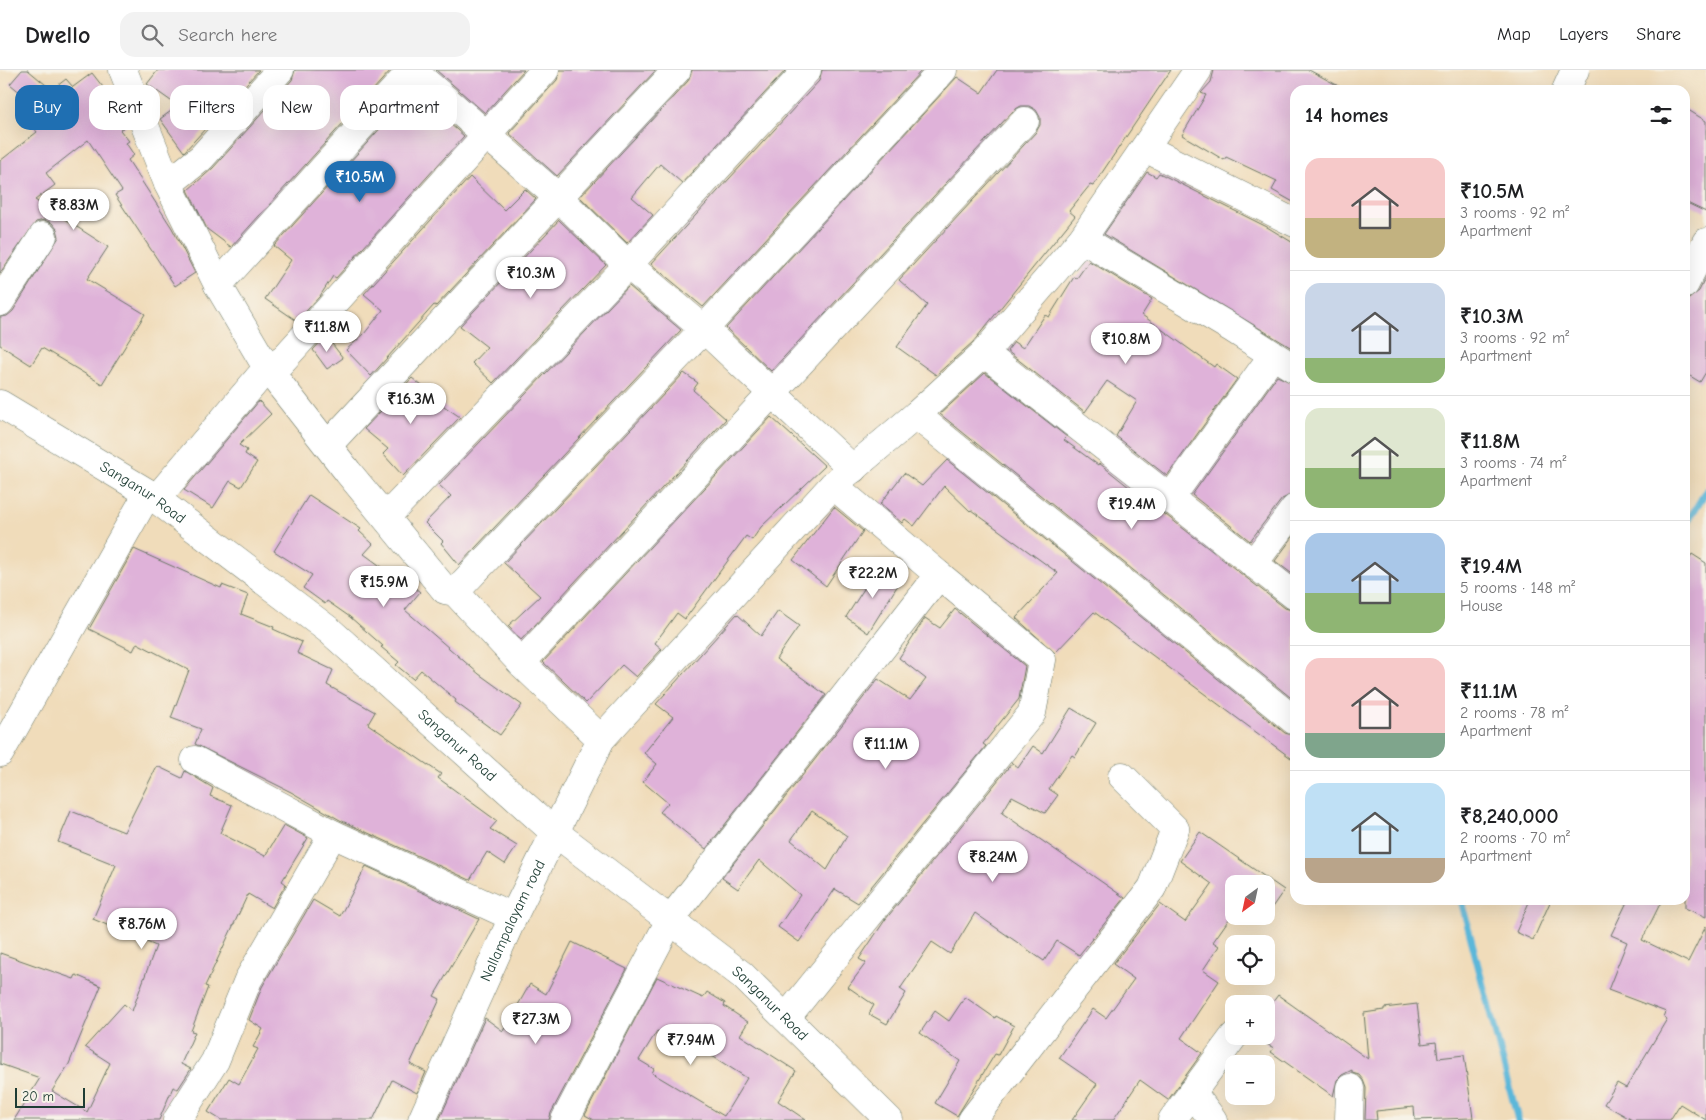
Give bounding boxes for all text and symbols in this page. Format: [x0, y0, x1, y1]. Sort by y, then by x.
search box [120, 12, 470, 57]
text: Dwello [25, 21, 90, 49]
icon: search [138, 21, 166, 49]
text: Search here [178, 24, 277, 46]
text: Map [1497, 24, 1531, 45]
text: Layers [1559, 24, 1608, 45]
text: Share [1636, 24, 1681, 45]
chip: Buy [15, 85, 79, 130]
chip: Rent [89, 85, 160, 130]
chip: Filters [170, 85, 253, 130]
chip: New [263, 85, 330, 130]
chip: Apartment [340, 85, 457, 130]
icon: filters [1647, 101, 1675, 129]
text: 14 homes [1305, 103, 1388, 127]
pin: ₹10.5M [319, 160, 401, 203]
text: ₹10.5M [336, 168, 384, 186]
icon: home [1345, 178, 1405, 238]
text: ₹10.5M [1460, 179, 1524, 203]
pin: ₹8.83M [33, 189, 115, 231]
text: ₹8.83M [49, 196, 99, 214]
text: 3 rooms · 92 m² [1460, 204, 1569, 222]
text: Apartment [1460, 222, 1532, 240]
pin: ₹10.3M [490, 256, 572, 299]
text: ₹10.3M [507, 264, 555, 282]
icon: home [1345, 303, 1405, 363]
text: ₹10.3M [1460, 304, 1523, 328]
pin: ₹11.8M [286, 310, 368, 353]
text: ₹11.8M [304, 318, 350, 336]
pin: ₹10.8M [1085, 322, 1167, 365]
text: 3 rooms · 92 m² [1460, 329, 1569, 347]
text: ₹10.8M [1102, 330, 1150, 348]
text: Apartment [1460, 347, 1532, 365]
pin: ₹16.3M [370, 382, 452, 425]
text: ₹16.3M [387, 390, 435, 408]
icon: home [1345, 428, 1405, 488]
text: ₹11.8M [1460, 429, 1520, 453]
text: 3 rooms · 74 m² [1460, 454, 1566, 472]
street label: Sanganur Road [97, 457, 189, 527]
text: Apartment [1460, 472, 1532, 490]
pin: ₹19.4M [1091, 488, 1173, 530]
text: ₹19.4M [1108, 495, 1156, 513]
icon: home [1345, 553, 1405, 613]
text: ₹19.4M [1460, 554, 1522, 578]
pin: ₹22.2M [832, 556, 914, 599]
text: ₹22.2M [849, 564, 897, 582]
pin: ₹15.9M [343, 566, 425, 608]
text: ₹15.9M [360, 573, 408, 591]
text: 5 rooms · 148 m² [1460, 579, 1575, 597]
text: House [1460, 597, 1503, 615]
icon: home [1345, 678, 1405, 738]
text: ₹11.1M [1460, 679, 1518, 703]
text: 2 rooms · 78 m² [1460, 704, 1568, 722]
street label: Sanganur Road [414, 705, 500, 785]
text: Apartment [1460, 722, 1532, 740]
pin: ₹11.1M [845, 728, 927, 770]
text: ₹11.1M [864, 735, 908, 753]
icon: home [1345, 803, 1405, 863]
text: ₹8,240,000 [1460, 804, 1559, 828]
text: 2 rooms · 70 m² [1460, 829, 1570, 847]
pin: ₹8.24M [952, 840, 1034, 883]
text: Apartment [1460, 847, 1532, 865]
text: ₹8.24M [969, 848, 1017, 866]
street label: Nallampalayam road [476, 857, 549, 984]
north arrow [1225, 875, 1275, 925]
map controls [1225, 875, 1275, 1105]
pin: ₹8.76M [101, 908, 183, 950]
text: ₹8.76M [118, 915, 166, 933]
button: locate [1225, 935, 1275, 985]
street label: Sanganur Road [729, 962, 812, 1044]
button: + [1225, 995, 1275, 1045]
pin: ₹27.3M [495, 1002, 577, 1045]
text: ₹27.3M [512, 1010, 560, 1028]
pin: ₹7.94M [650, 1024, 732, 1066]
text: ₹7.94M [667, 1031, 715, 1049]
button: − [1225, 1055, 1275, 1105]
scale bar [15, 1085, 85, 1108]
text: 20 m [22, 1088, 54, 1105]

